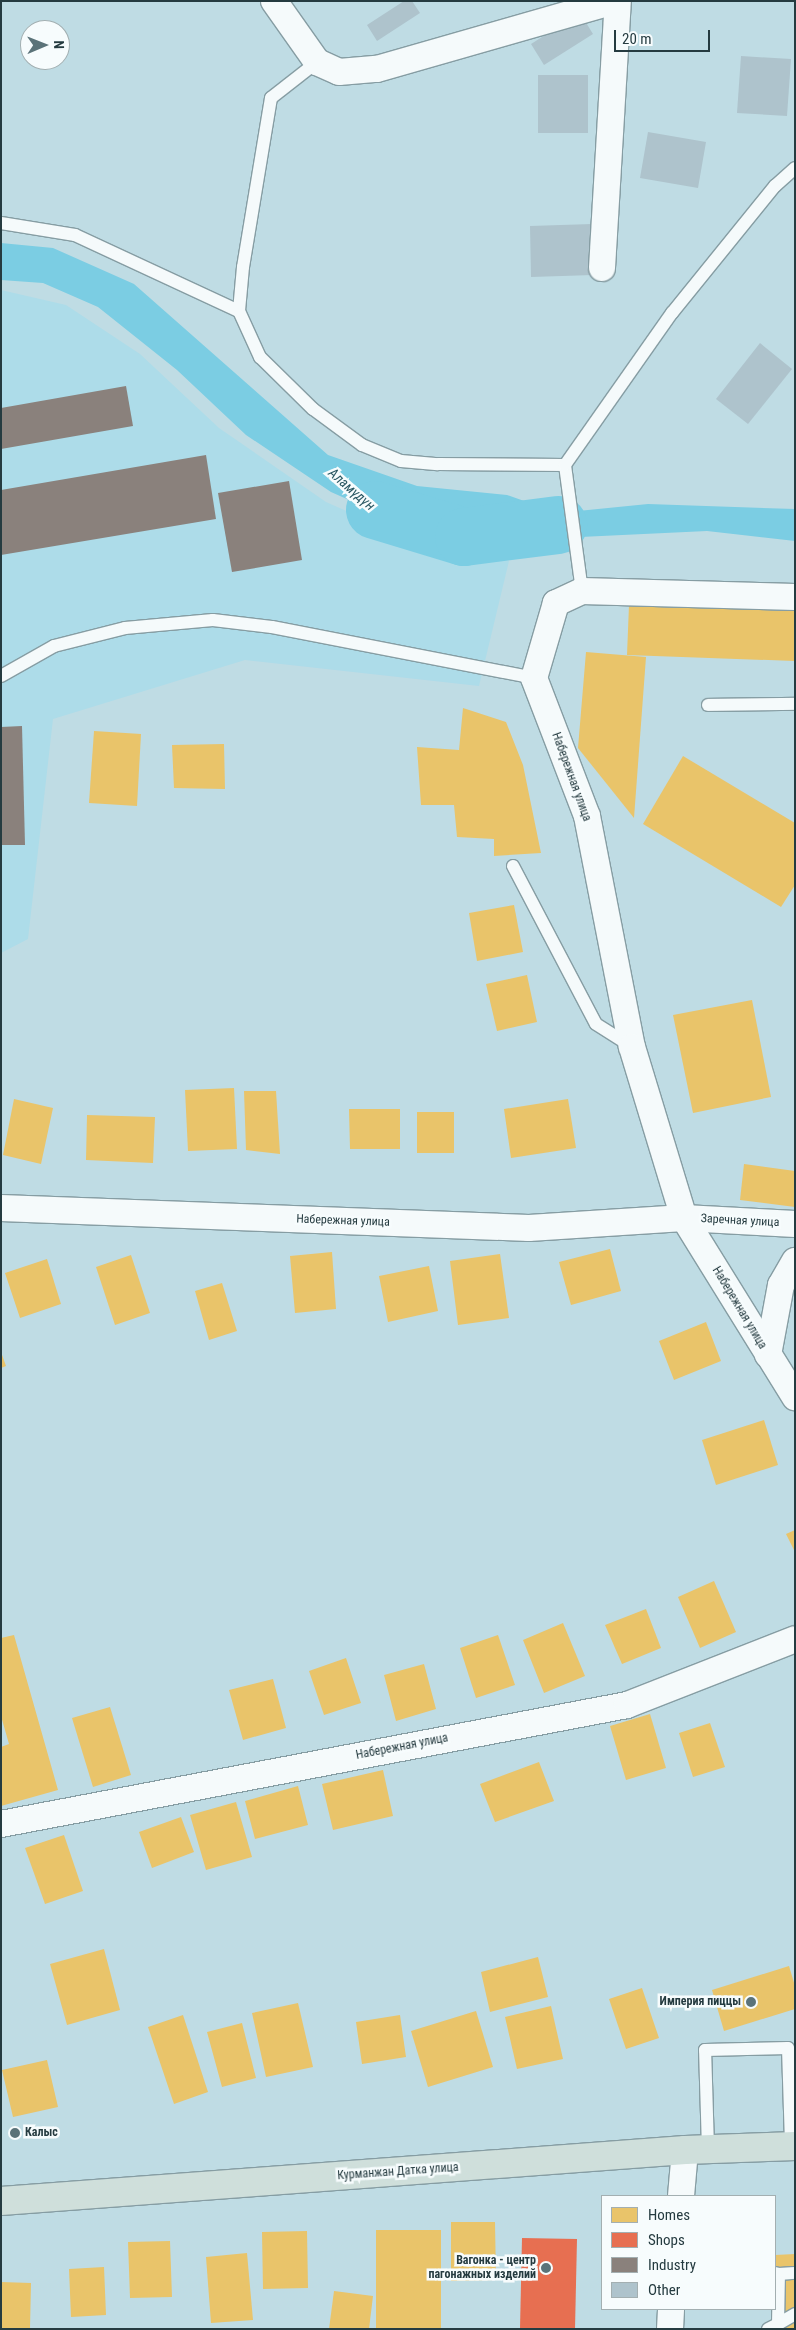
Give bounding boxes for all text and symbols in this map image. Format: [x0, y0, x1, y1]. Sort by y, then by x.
north arrow [20, 20, 70, 70]
scale bar [616, 20, 712, 52]
text: 20 m [622, 30, 652, 48]
text: N [51, 40, 67, 49]
water label: Аламүдүн [325, 464, 379, 514]
street label: Набережная улица [548, 731, 594, 823]
street label: Набережная улица [296, 1212, 390, 1230]
street label: Заречная улица [700, 1212, 780, 1230]
street label: Набережная улица [709, 1264, 769, 1352]
street label: Набережная улица [355, 1731, 449, 1763]
place label: Империя пиццы [660, 1995, 741, 2009]
marker: Империя пиццы [745, 1996, 757, 2008]
place label: Калыс [25, 2126, 58, 2140]
marker: Калыс [9, 2127, 21, 2139]
street label: Курманжан Датка улица [337, 2161, 459, 2183]
legend [601, 2195, 776, 2310]
text: Homes [648, 2206, 690, 2224]
text: Shops [648, 2231, 685, 2249]
place label: Вагонка - центр пагонажных изделий [428, 2254, 536, 2282]
text: Industry [648, 2256, 696, 2274]
marker: Вагонка - центр пагонажных изделий [540, 2262, 552, 2274]
text: Other [648, 2281, 680, 2299]

